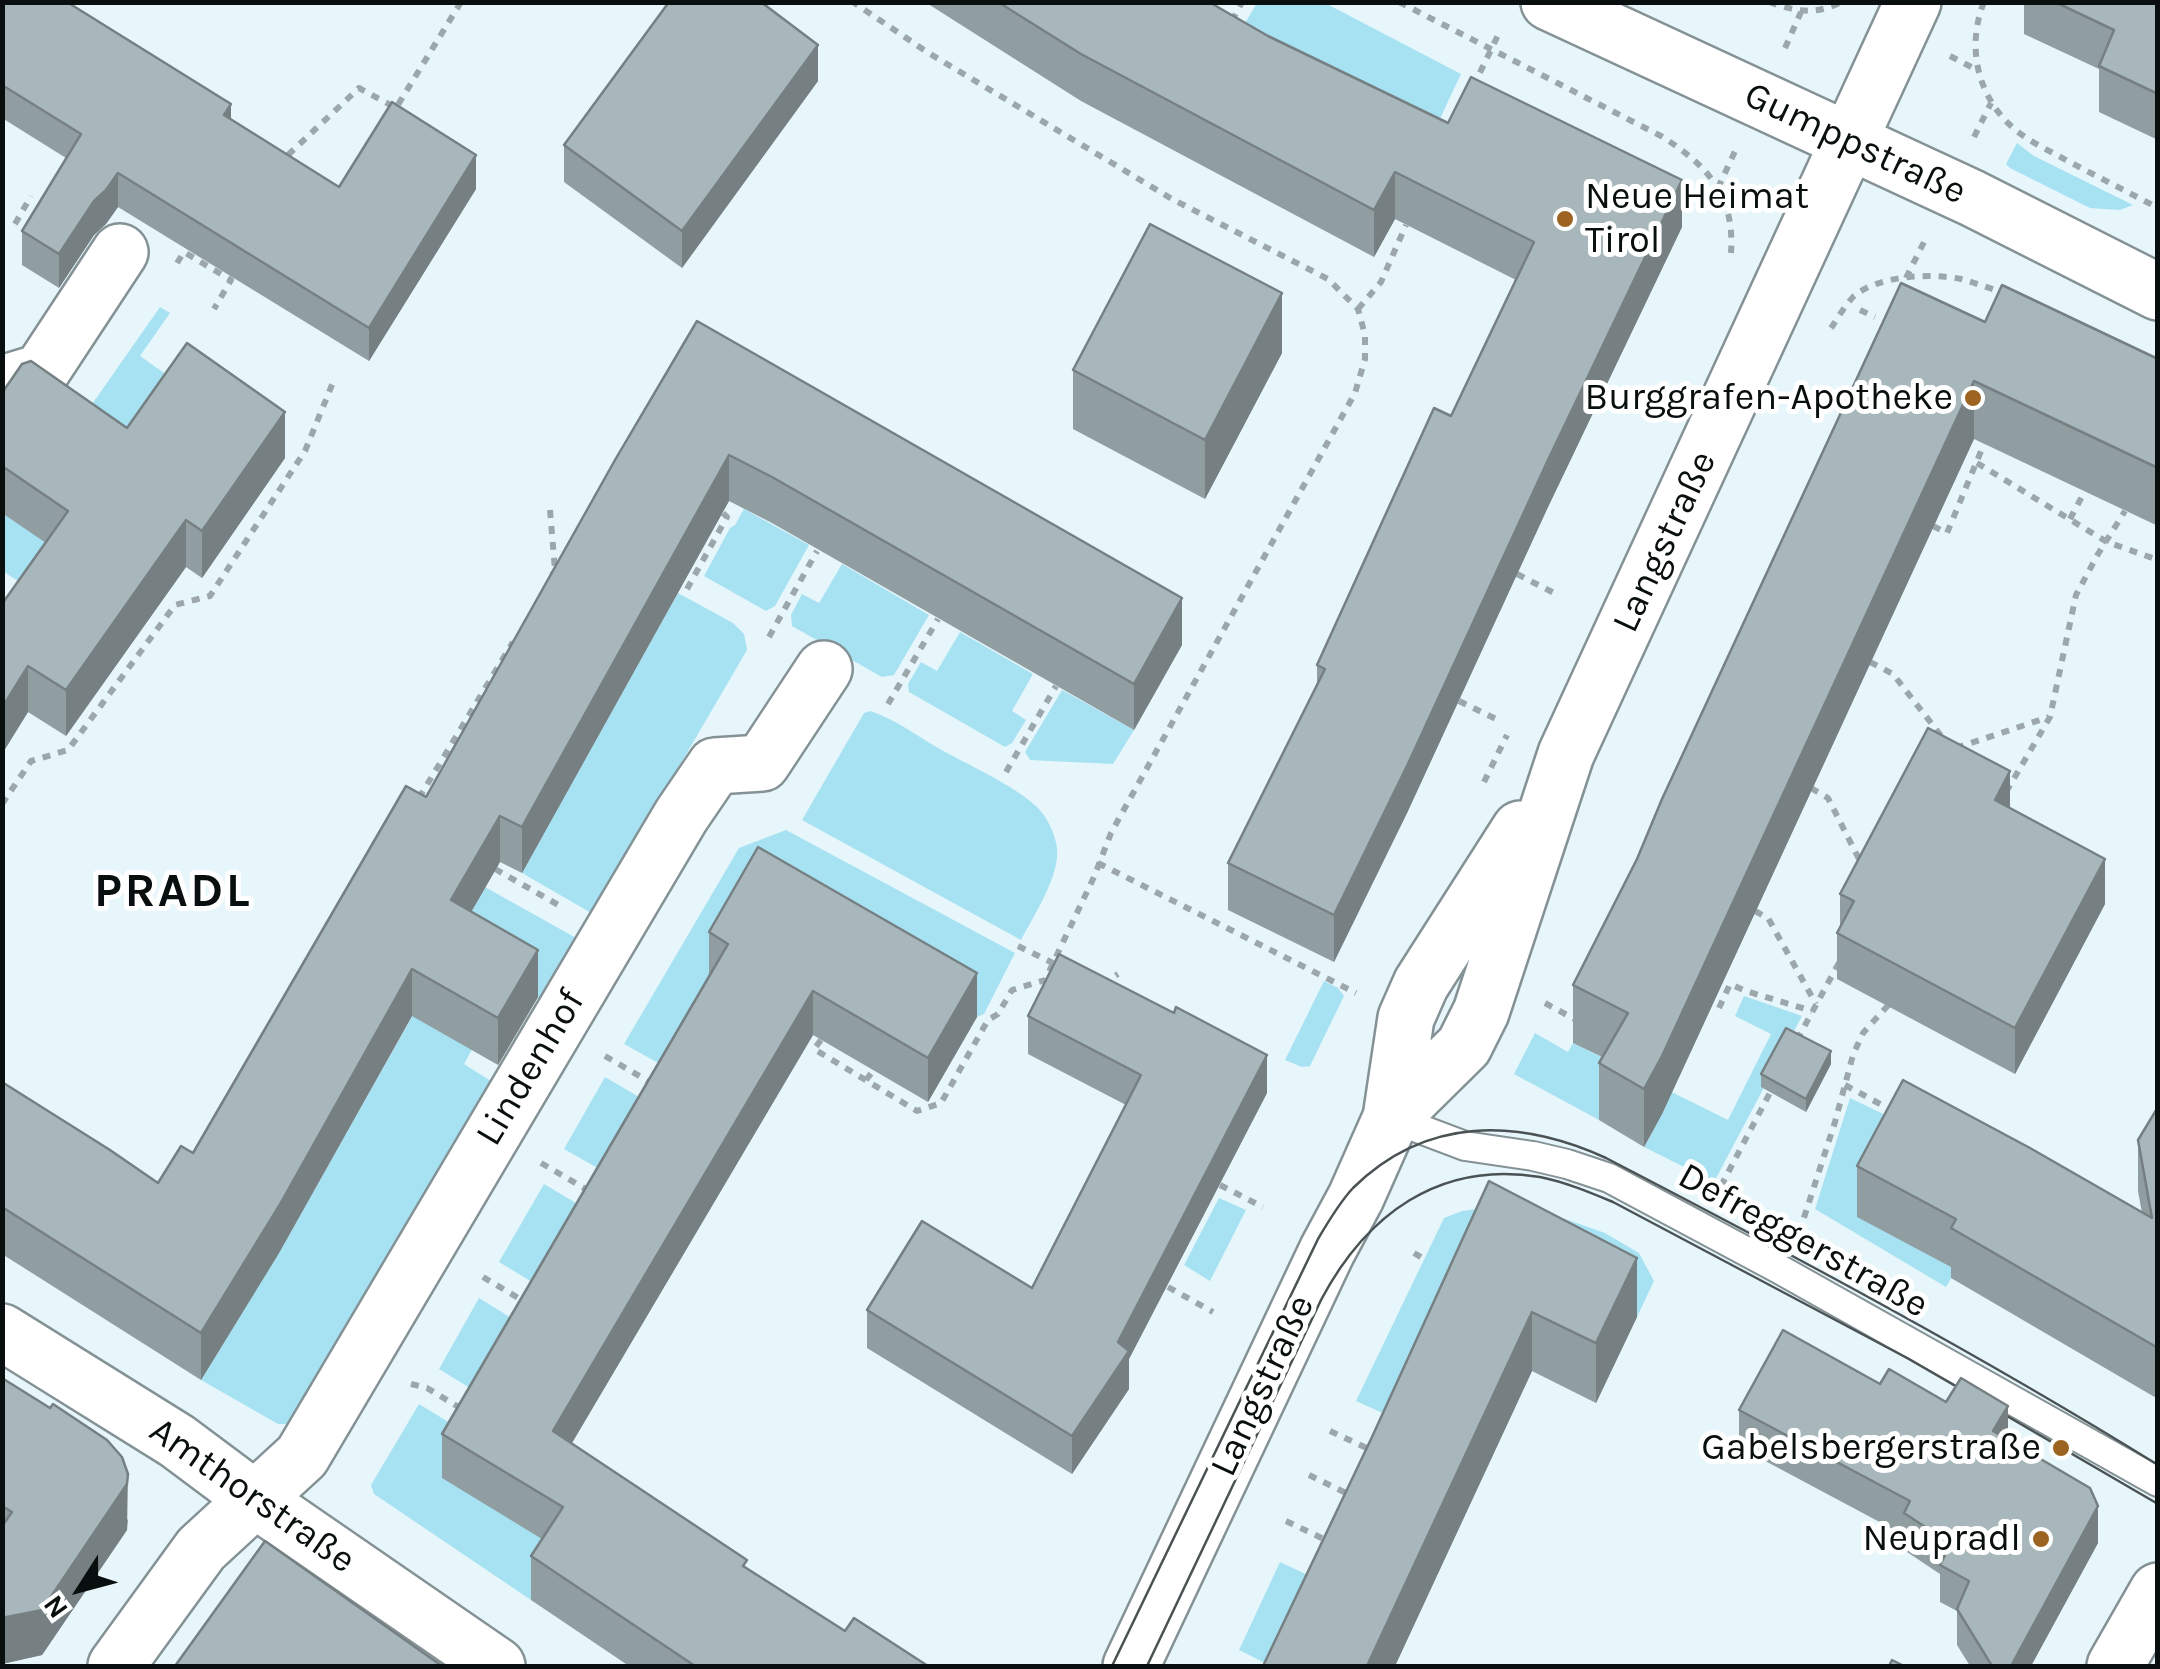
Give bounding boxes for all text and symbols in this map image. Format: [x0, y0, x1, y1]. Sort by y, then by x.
street label: Gumppstraße [1737, 73, 1973, 215]
place label: Neue Heimat Tirol [1585, 174, 1809, 264]
marker: Neue Heimat Tirol [1554, 208, 1576, 230]
place label: Burggrafen-Apotheke [1585, 375, 1953, 421]
marker: Burggrafen-Apotheke [1962, 387, 1984, 409]
street label: Langstraße [1603, 444, 1727, 640]
district label: PRADL [94, 863, 252, 921]
street label: Lindenhof [467, 982, 595, 1154]
street label: Defreggerstraße [1670, 1153, 1936, 1329]
street label: Langstraße [1201, 1288, 1325, 1484]
street label: Amthorstraße [140, 1408, 364, 1584]
place label: Gabelsbergerstraße [1701, 1425, 2041, 1471]
marker: Gabelsbergerstraße [2050, 1437, 2072, 1459]
place label: Neupradl [1862, 1516, 2021, 1562]
marker: Neupradl [2030, 1528, 2052, 1550]
north arrow [30, 1539, 130, 1639]
text: N [36, 1589, 75, 1625]

